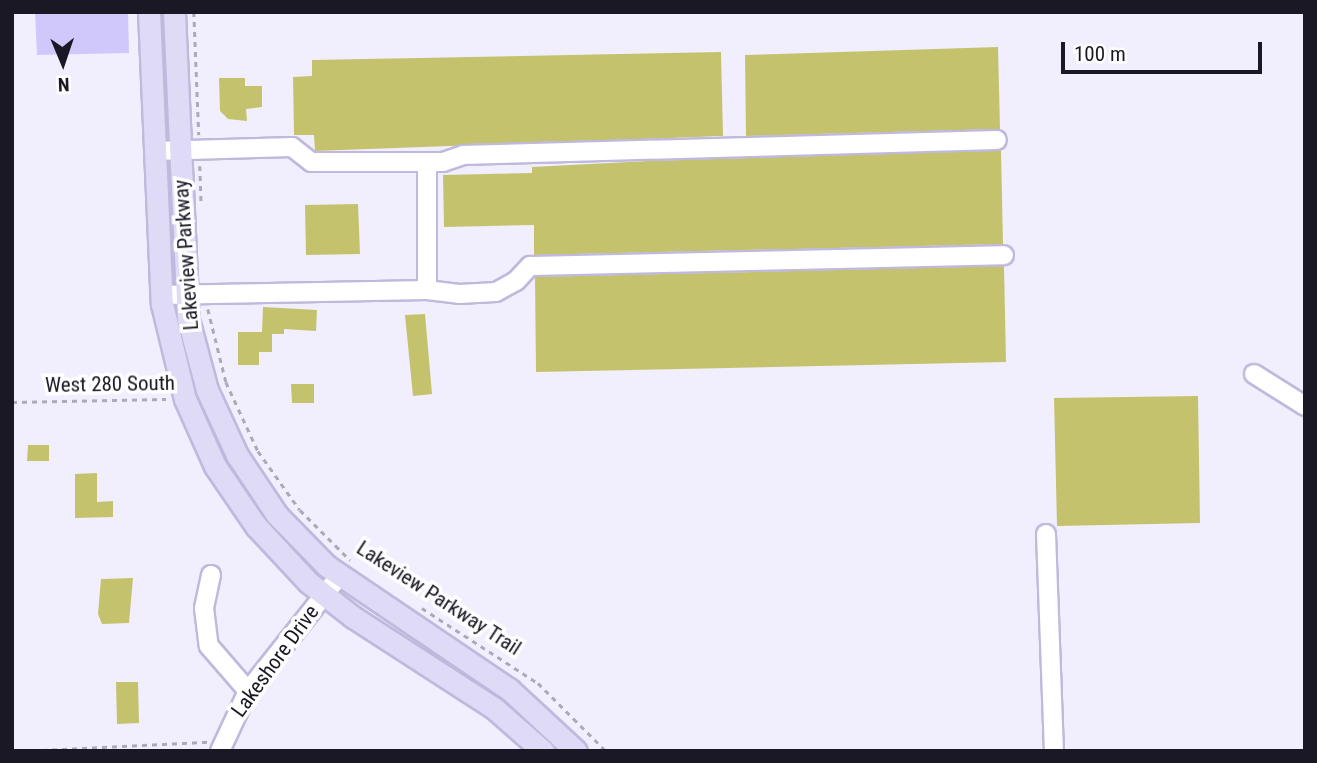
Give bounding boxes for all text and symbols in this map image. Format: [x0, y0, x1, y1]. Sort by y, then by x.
north arrow [28, 28, 98, 98]
scale bar [1065, 28, 1266, 72]
text: 100 m [1074, 42, 1126, 66]
text: N [58, 73, 70, 96]
street label: Lakeview Parkway [168, 179, 204, 331]
street label: West 280 South [45, 370, 175, 398]
street label: Lakeview Parkway Trail [352, 535, 526, 661]
street label: Lakeshore Drive [226, 600, 324, 722]

